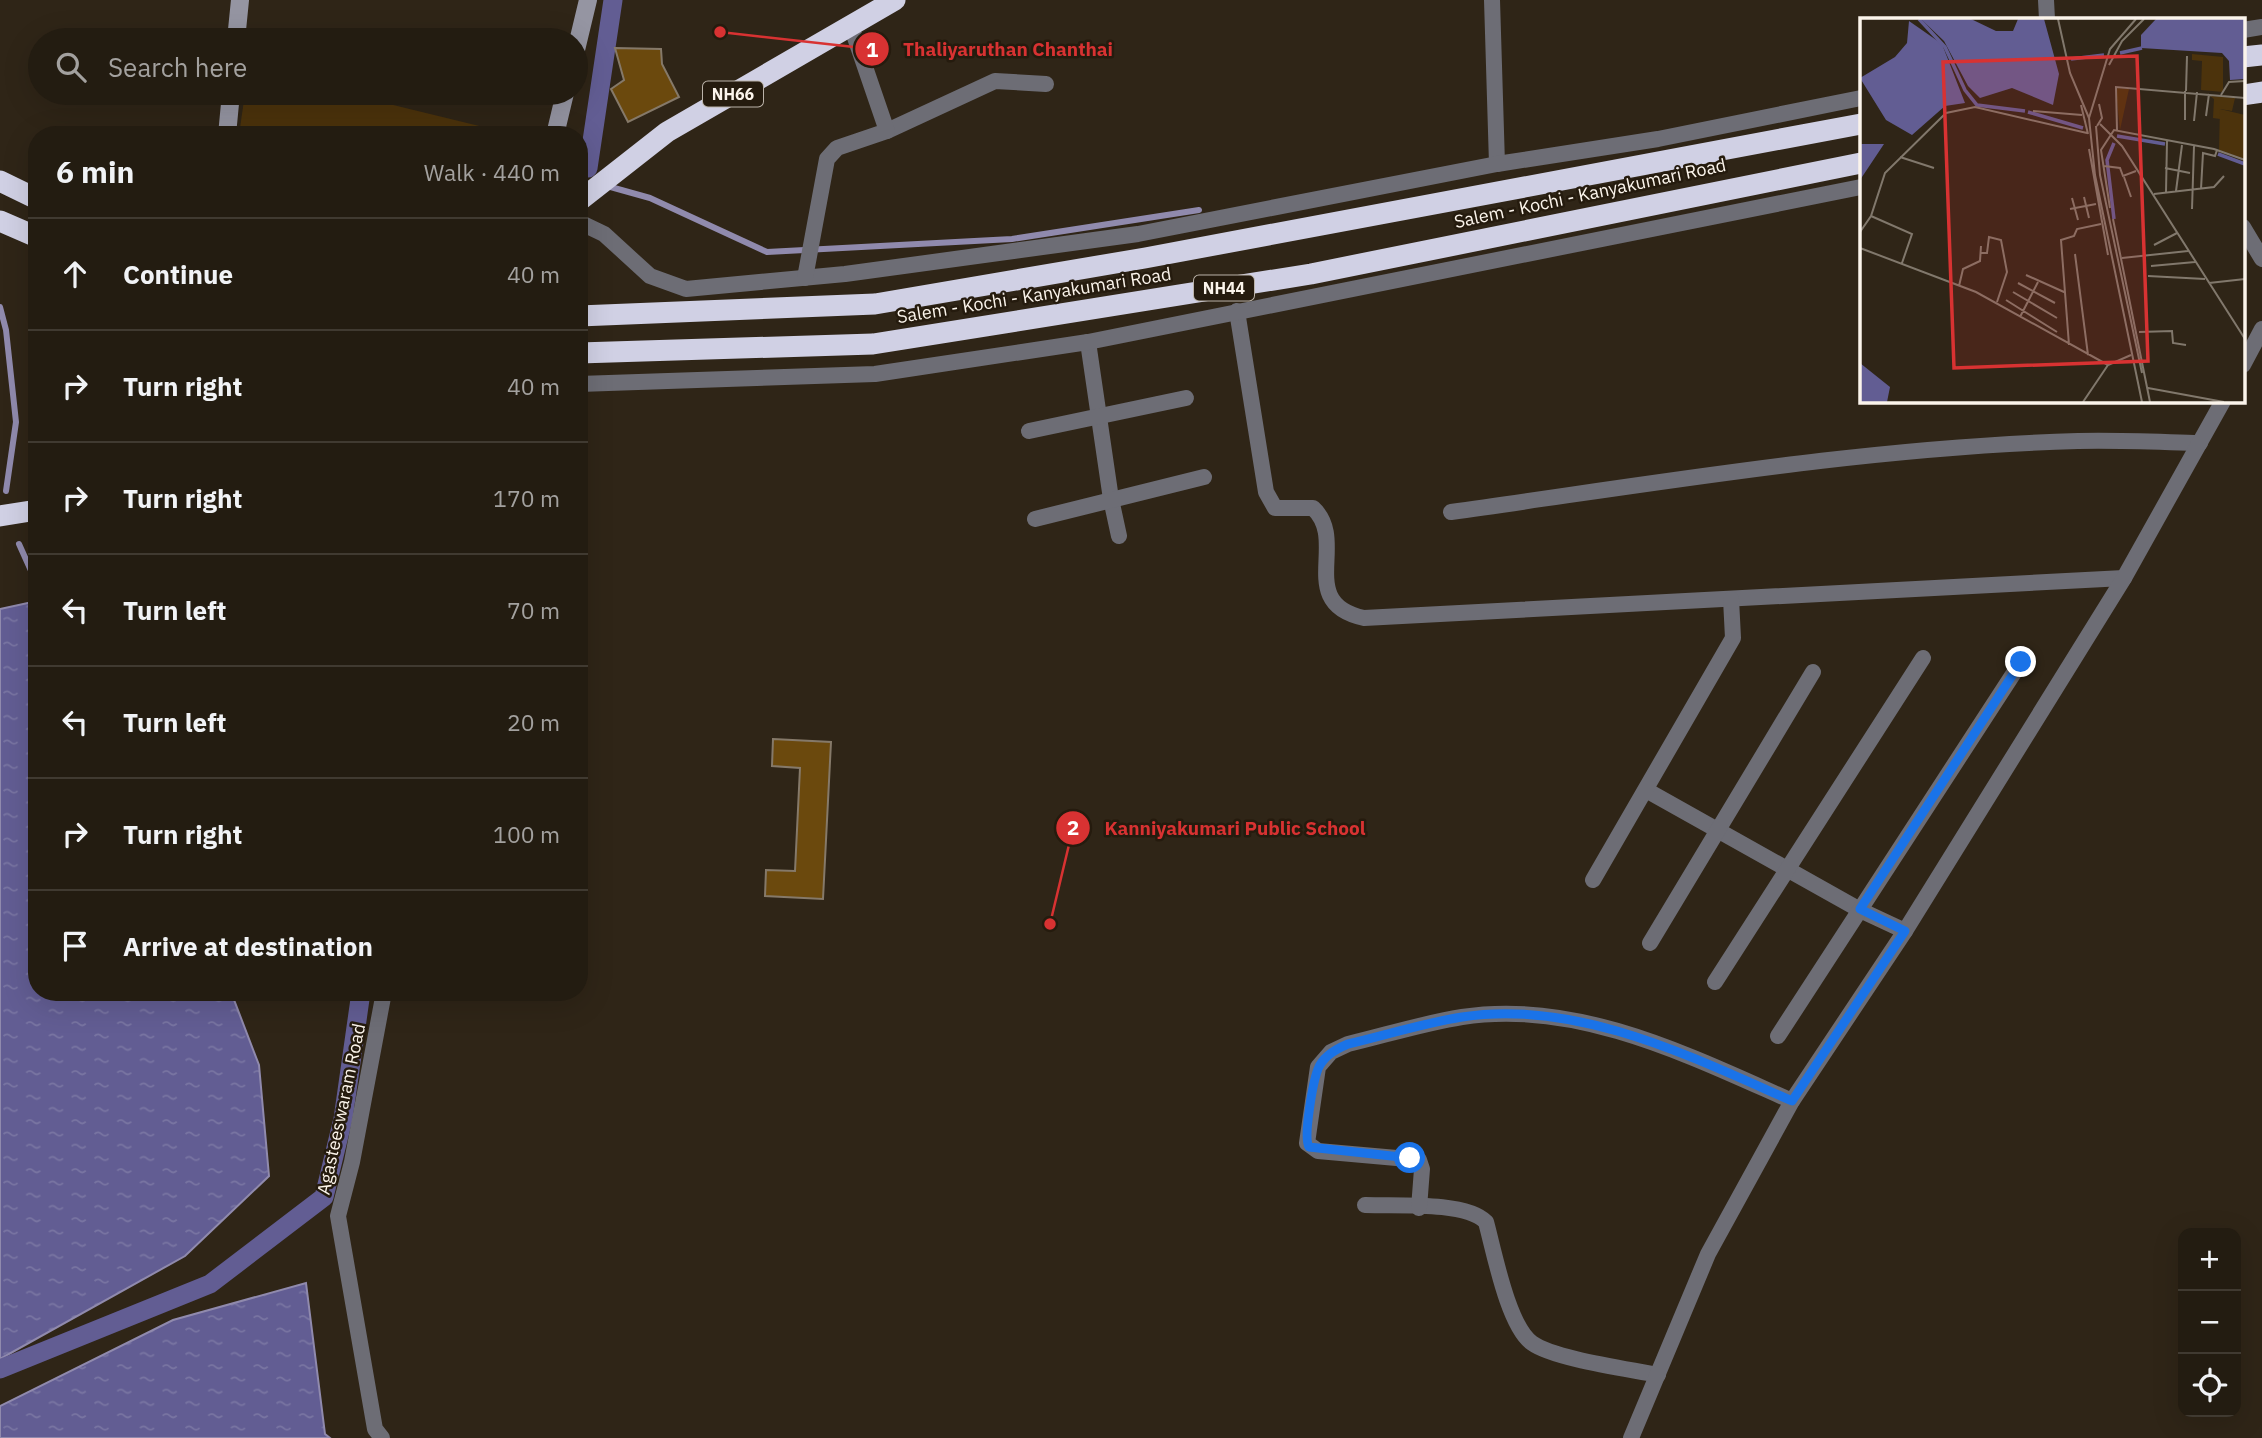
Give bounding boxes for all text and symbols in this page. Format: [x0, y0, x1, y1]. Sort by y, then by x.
inset map [1860, 18, 2244, 402]
search box [28, 28, 588, 105]
callout: Thaliyaruthan Chanthai [854, 29, 1127, 69]
text: 1 [866, 35, 879, 63]
text: Thaliyaruthan Chanthai [903, 37, 1113, 61]
icon: search [52, 48, 90, 86]
text: Search here [108, 50, 247, 84]
road number: NH66 [703, 82, 763, 106]
text: 6 min [56, 152, 134, 191]
street label: Salem - Kochi - Kanyakumari Road [1452, 153, 1728, 233]
text: Walk · 440 m [424, 157, 560, 187]
icon: ahead [56, 255, 94, 293]
text: Continue [123, 257, 233, 291]
text: 40 m [507, 259, 560, 289]
street label: Salem - Kochi - Kanyakumari Road [895, 262, 1173, 328]
road number: NH44 [1194, 276, 1254, 300]
icon: right [56, 367, 94, 405]
text: Turn right [123, 369, 242, 403]
text: 40 m [507, 371, 560, 401]
icon: right [56, 479, 94, 517]
text: Turn right [123, 481, 242, 515]
text: 170 m [493, 483, 560, 513]
icon: left [56, 591, 94, 629]
text: Turn left [123, 593, 226, 627]
text: 70 m [507, 595, 560, 625]
route end [2005, 646, 2036, 677]
icon: left [56, 703, 94, 741]
text: Turn left [123, 705, 226, 739]
text: 20 m [507, 707, 560, 737]
callout: Kanniyakumari Public School [1056, 808, 1380, 848]
text: 2 [1067, 813, 1079, 841]
icon: right [56, 815, 94, 853]
text: Kanniyakumari Public School [1104, 816, 1366, 840]
text: Turn right [123, 817, 242, 851]
text: 100 m [493, 819, 560, 849]
icon: arrive [56, 927, 94, 965]
text: Arrive at destination [123, 929, 373, 963]
street label: Agasteeswaram Road [312, 1021, 370, 1197]
route start [1394, 1142, 1425, 1173]
map controls [2178, 1228, 2241, 1417]
button: + [2178, 1228, 2241, 1291]
button: − [2178, 1291, 2241, 1354]
button: locate [2178, 1354, 2241, 1417]

